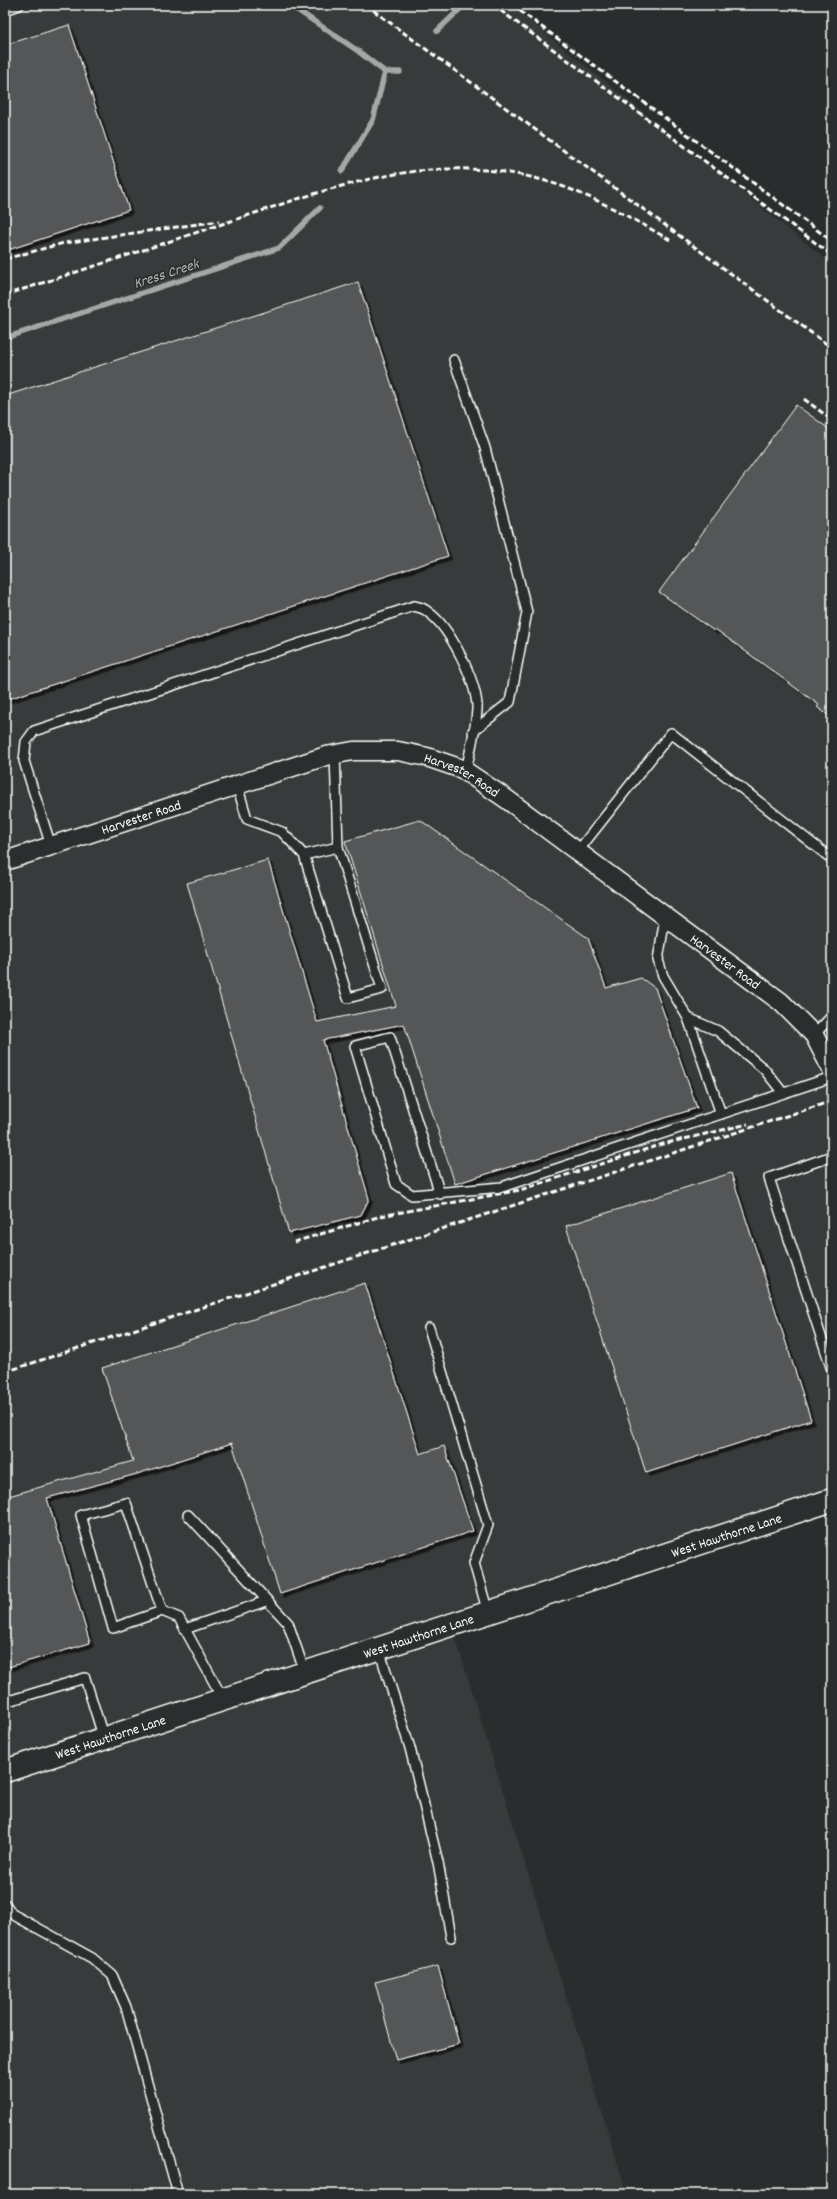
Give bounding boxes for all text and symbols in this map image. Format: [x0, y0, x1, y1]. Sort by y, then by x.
water label: Kress Creek [131, 253, 204, 296]
street label: Harvester Road [421, 749, 503, 803]
street label: Harvester Road [99, 796, 184, 841]
street label: Harvester Road [685, 930, 764, 995]
street label: West Hawthorne Lane [669, 1509, 785, 1564]
street label: West Hawthorne Lane [361, 1610, 477, 1665]
street label: West Hawthorne Lane [53, 1711, 169, 1766]

